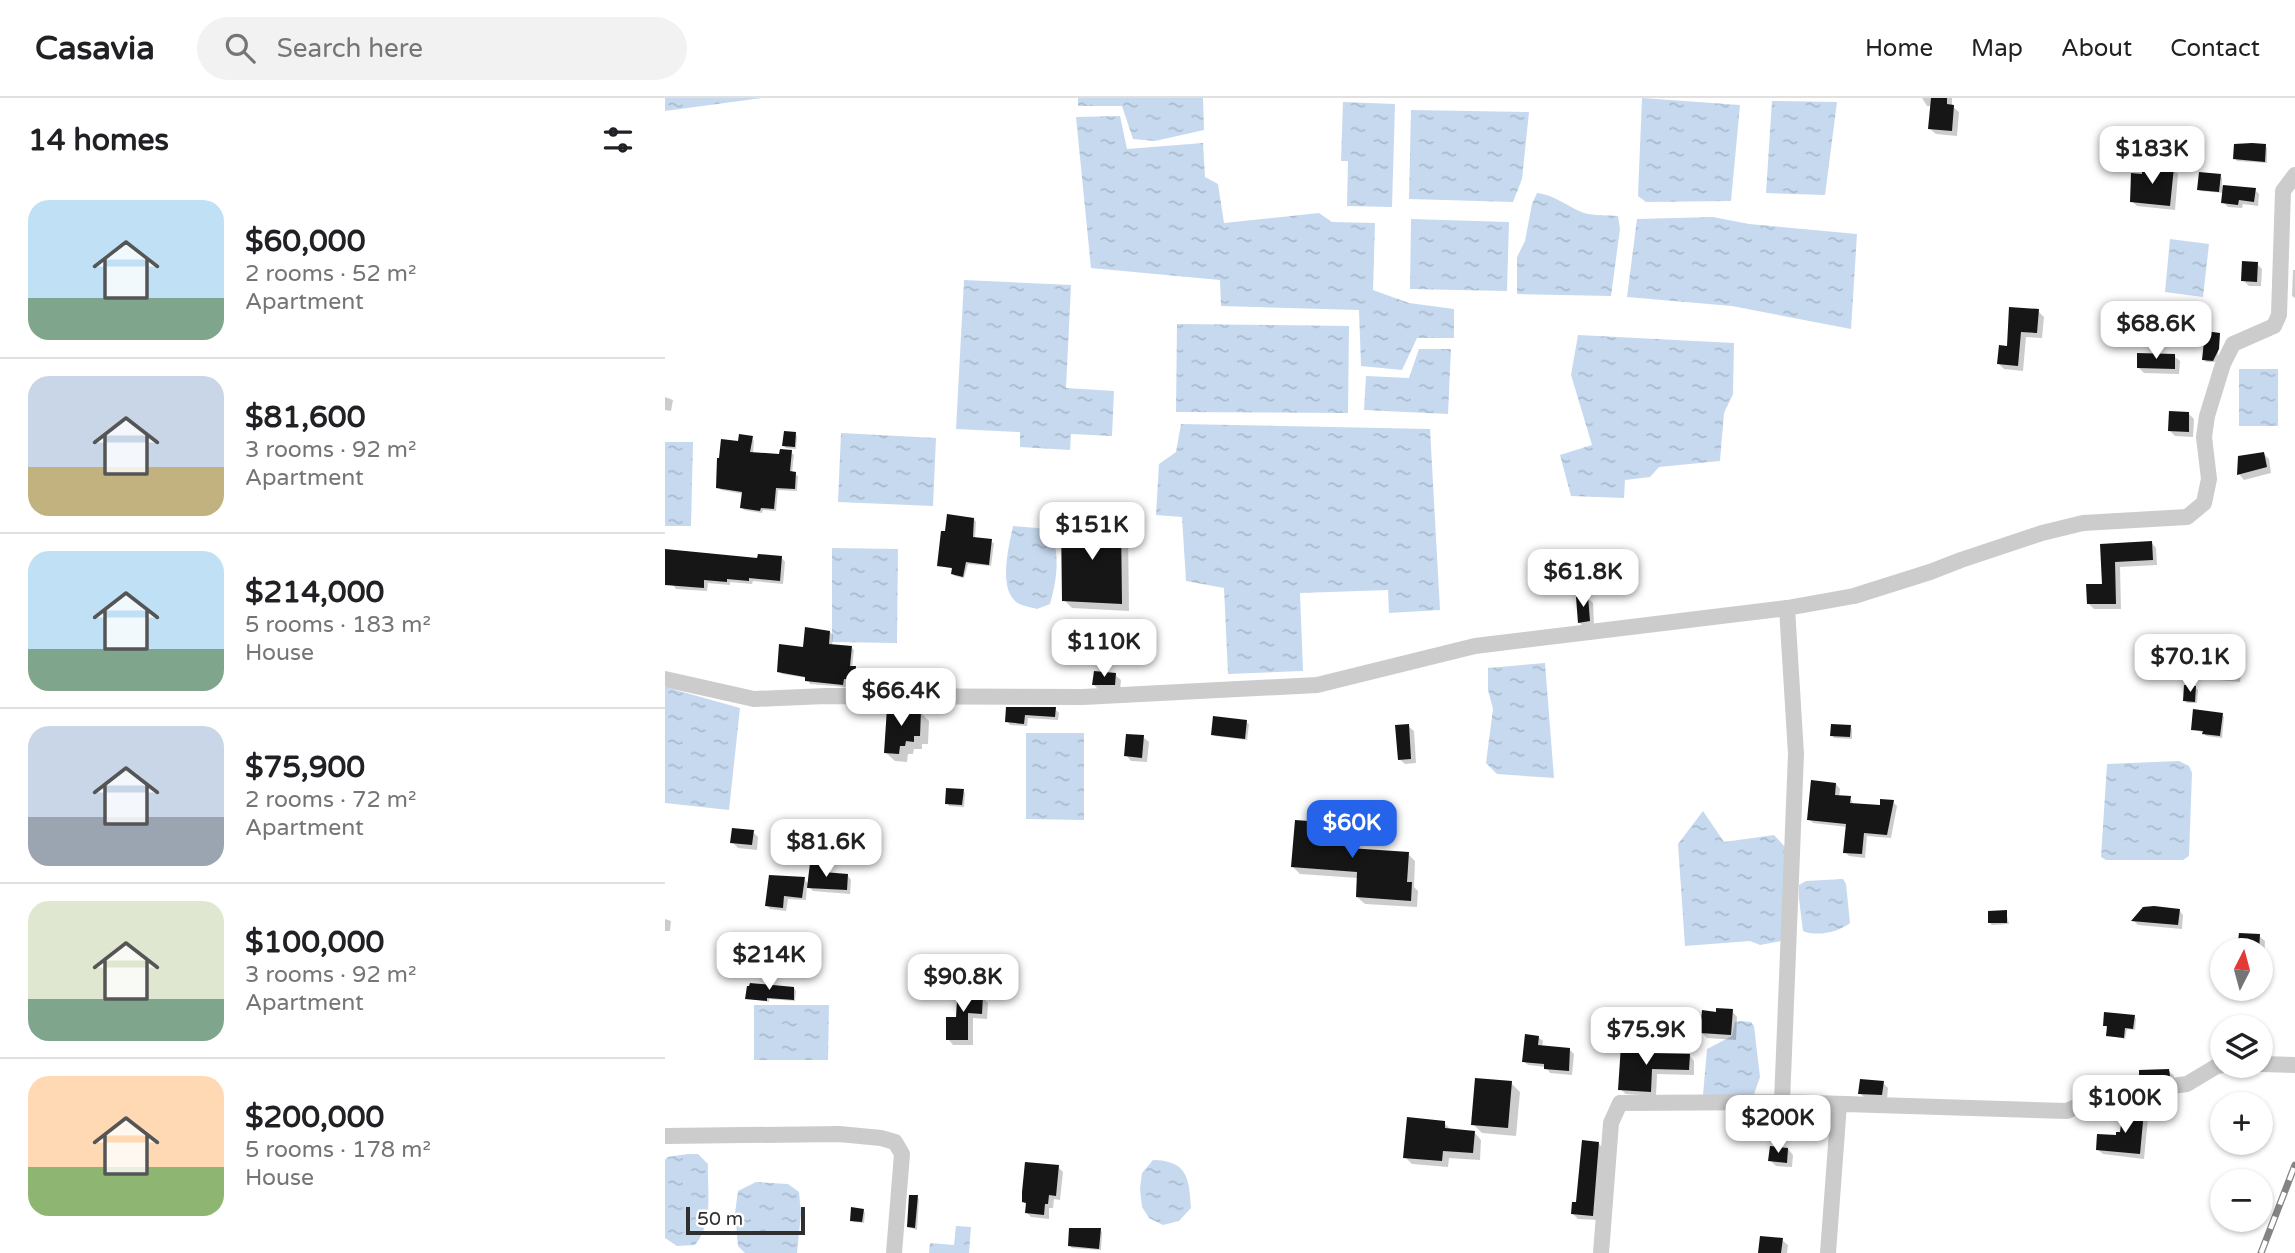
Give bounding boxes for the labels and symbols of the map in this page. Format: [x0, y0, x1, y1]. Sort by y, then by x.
pin: $183K [2103, 126, 2201, 186]
pin: $68.6K [2099, 302, 2213, 361]
pin: $151K [1043, 503, 1141, 562]
pin: $61.8K [1526, 550, 1640, 609]
pin: $110K [1055, 620, 1153, 679]
pin: $70.1K [2133, 634, 2247, 694]
pin: $66.4K [844, 668, 958, 728]
pin: $60K [1311, 800, 1393, 860]
pin: $81.6K [769, 820, 883, 879]
pin: $214K [720, 932, 818, 992]
north arrow [2210, 938, 2273, 1001]
pin: $90.8K [906, 954, 1020, 1014]
pin: $75.9K [1589, 1007, 1703, 1067]
pin: $100K [2076, 1076, 2174, 1135]
pin: $200K [1729, 1096, 1827, 1155]
scale bar [686, 1204, 805, 1236]

